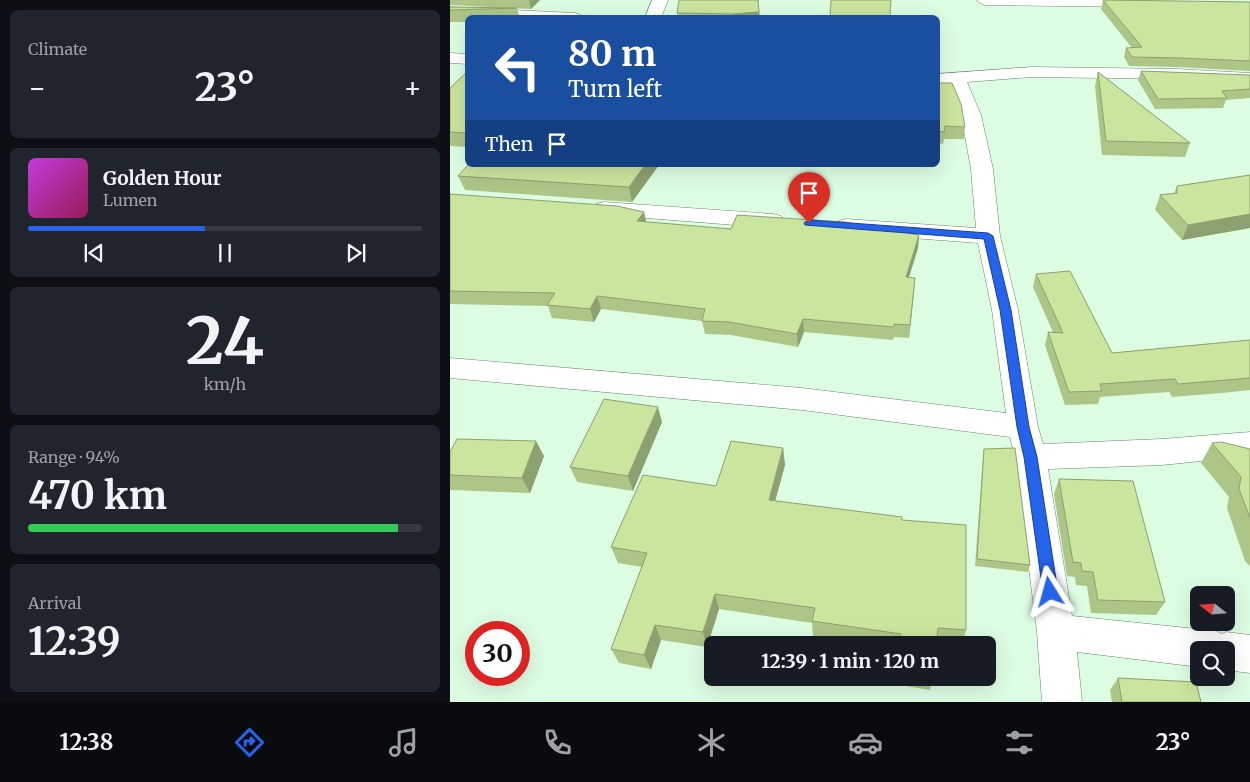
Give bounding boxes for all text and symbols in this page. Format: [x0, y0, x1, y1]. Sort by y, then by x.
text: 80 m [568, 32, 656, 76]
icon: left [485, 35, 550, 100]
text: Climate [28, 39, 87, 59]
text: 23° [195, 64, 255, 111]
text: − [28, 70, 47, 106]
text: + [403, 70, 422, 106]
text: Turn left [568, 75, 662, 103]
icon: arrive [543, 130, 571, 158]
text: Then [485, 132, 533, 156]
text: Golden Hour [103, 166, 222, 190]
pin [788, 172, 830, 223]
icon: arrive [795, 179, 823, 207]
text: Lumen [103, 190, 157, 210]
icon: previous [80, 239, 108, 267]
icon: pause [211, 239, 239, 267]
icon: next [342, 239, 370, 267]
text: 24 [186, 300, 264, 382]
text: km/h [204, 374, 246, 394]
text: Range · 94% [28, 447, 120, 467]
text: 470 km [28, 472, 167, 519]
position arrow [1023, 565, 1075, 617]
north arrow [1190, 586, 1235, 631]
map controls [1190, 586, 1235, 686]
text: Arrival [28, 593, 81, 613]
text: 12:39 [28, 618, 120, 665]
speed limit sign: 30 [465, 621, 530, 686]
button: search [1190, 641, 1235, 686]
text: 12:39 · 1 min · 120 m [761, 649, 939, 673]
icon: directions [232, 725, 267, 760]
icon: music [386, 725, 421, 760]
icon: phone [540, 725, 575, 760]
icon: climate [694, 725, 729, 760]
icon: car [848, 725, 883, 760]
icon: filters [1002, 725, 1037, 760]
text: 12:38 [59, 728, 113, 756]
text: 23° [1156, 728, 1191, 756]

